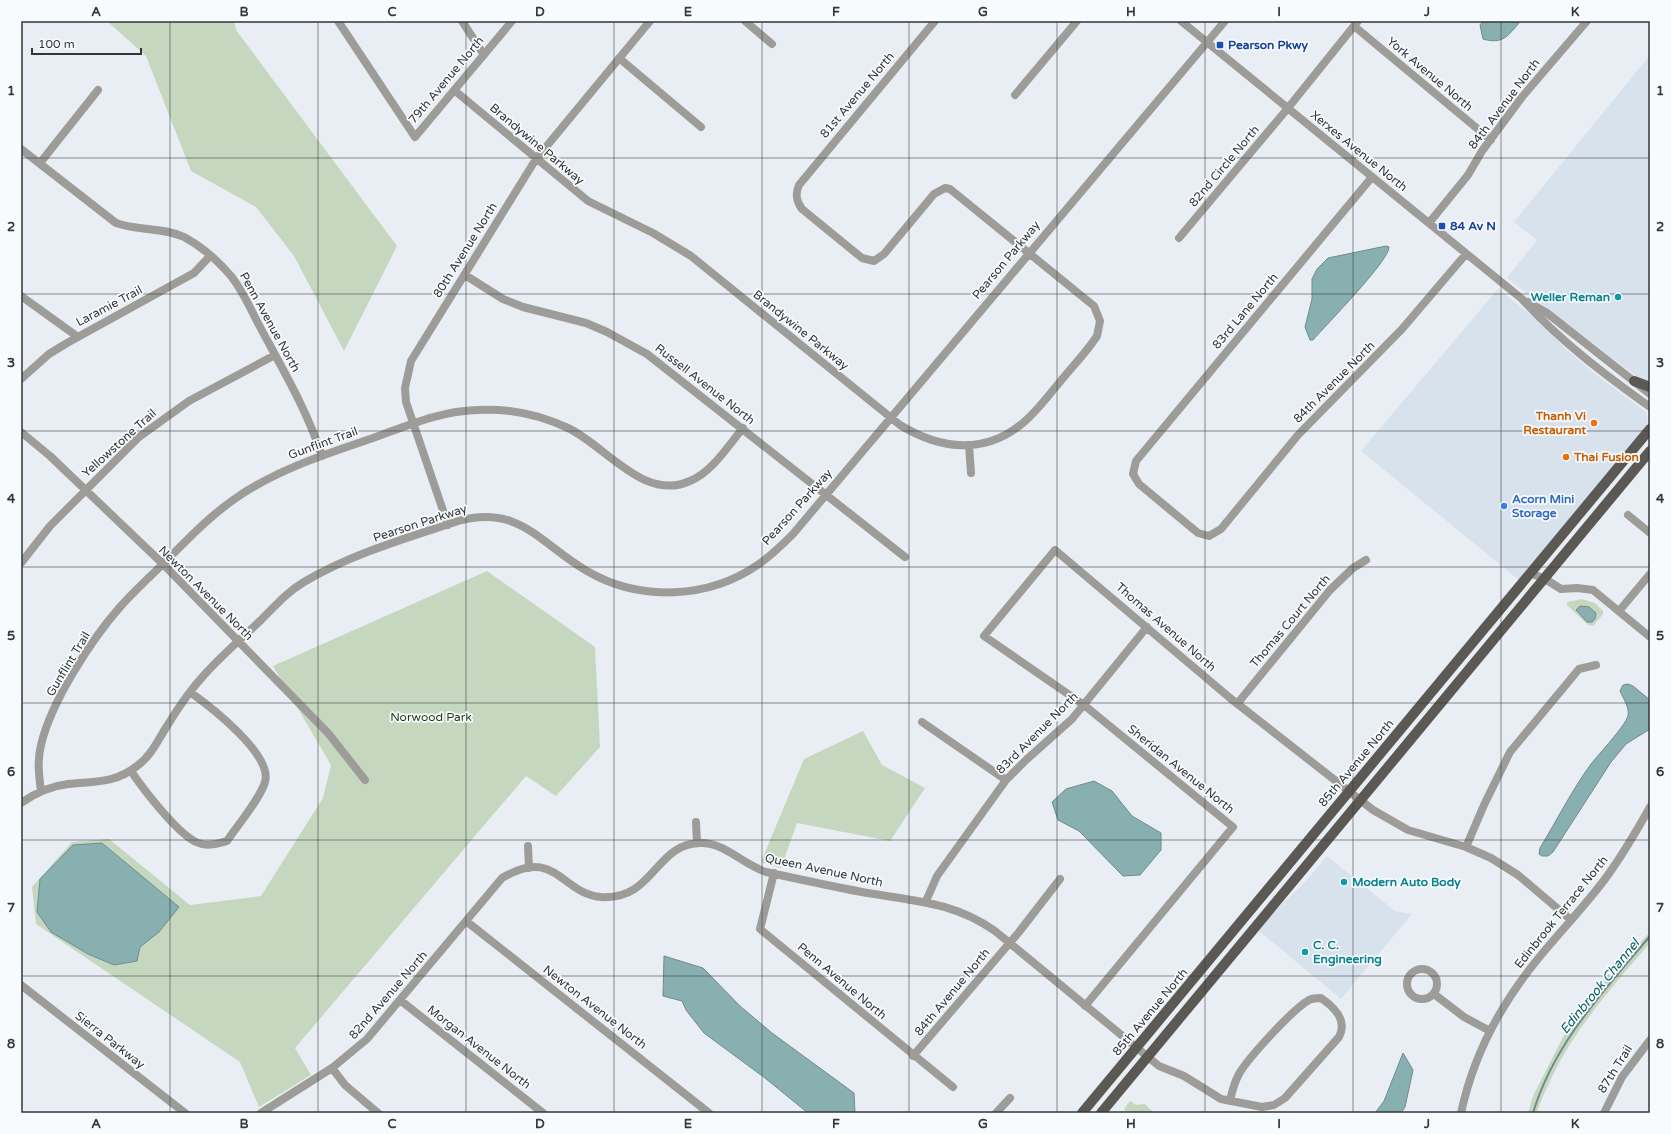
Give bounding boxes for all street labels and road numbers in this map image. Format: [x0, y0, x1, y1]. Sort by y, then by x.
street label: 79th Avenue North [405, 34, 487, 126]
street label: York Avenue North [1384, 34, 1476, 114]
street label: 81st Avenue North [817, 49, 897, 141]
street label: 84th Avenue North [1465, 56, 1543, 152]
street label: Brandywine Parkway [487, 100, 587, 188]
street label: Xerxes Avenue North [1308, 108, 1410, 194]
street label: 82nd Circle North [1186, 123, 1262, 209]
street label: 80th Avenue North [430, 200, 500, 300]
street label: Pearson Parkway [969, 218, 1043, 302]
street label: Penn Avenue North [237, 270, 303, 374]
street label: 83rd Lane North [1209, 270, 1281, 352]
street label: Laramie Trail [74, 283, 144, 329]
street label: Brandywine Parkway [750, 287, 852, 373]
street label: 84th Avenue North [1290, 338, 1378, 426]
street label: Russell Avenue North [652, 341, 758, 427]
street label: Yellowstone Trail [79, 406, 159, 480]
street label: Gunflint Trail [286, 424, 360, 462]
street label: Pearson Parkway [759, 466, 835, 548]
street label: Pearson Parkway [371, 501, 469, 545]
street label: Newton Avenue North [156, 543, 256, 643]
street label: Thomas Court North [1247, 572, 1333, 670]
street label: Thomas Avenue North [1113, 580, 1219, 674]
street label: Gunflint Trail [43, 629, 93, 699]
street label: 83rd Avenue North [993, 689, 1081, 777]
street label: 85th Avenue North [1315, 717, 1397, 809]
street label: Sheridan Avenue North [1125, 722, 1237, 816]
street label: Queen Avenue North [764, 851, 884, 889]
street label: Edinbrook Terrace North [1511, 853, 1611, 971]
street label: Penn Avenue North [795, 940, 889, 1022]
street label: 84th Avenue North [911, 946, 993, 1038]
street label: 82nd Avenue North [346, 948, 430, 1042]
street label: Newton Avenue North [540, 962, 650, 1052]
street label: 85th Avenue North [1109, 966, 1191, 1058]
street label: Morgan Avenue North [425, 1002, 533, 1092]
street label: Sierra Parkway [72, 1009, 148, 1072]
street label: 87th Trail [1595, 1042, 1635, 1096]

